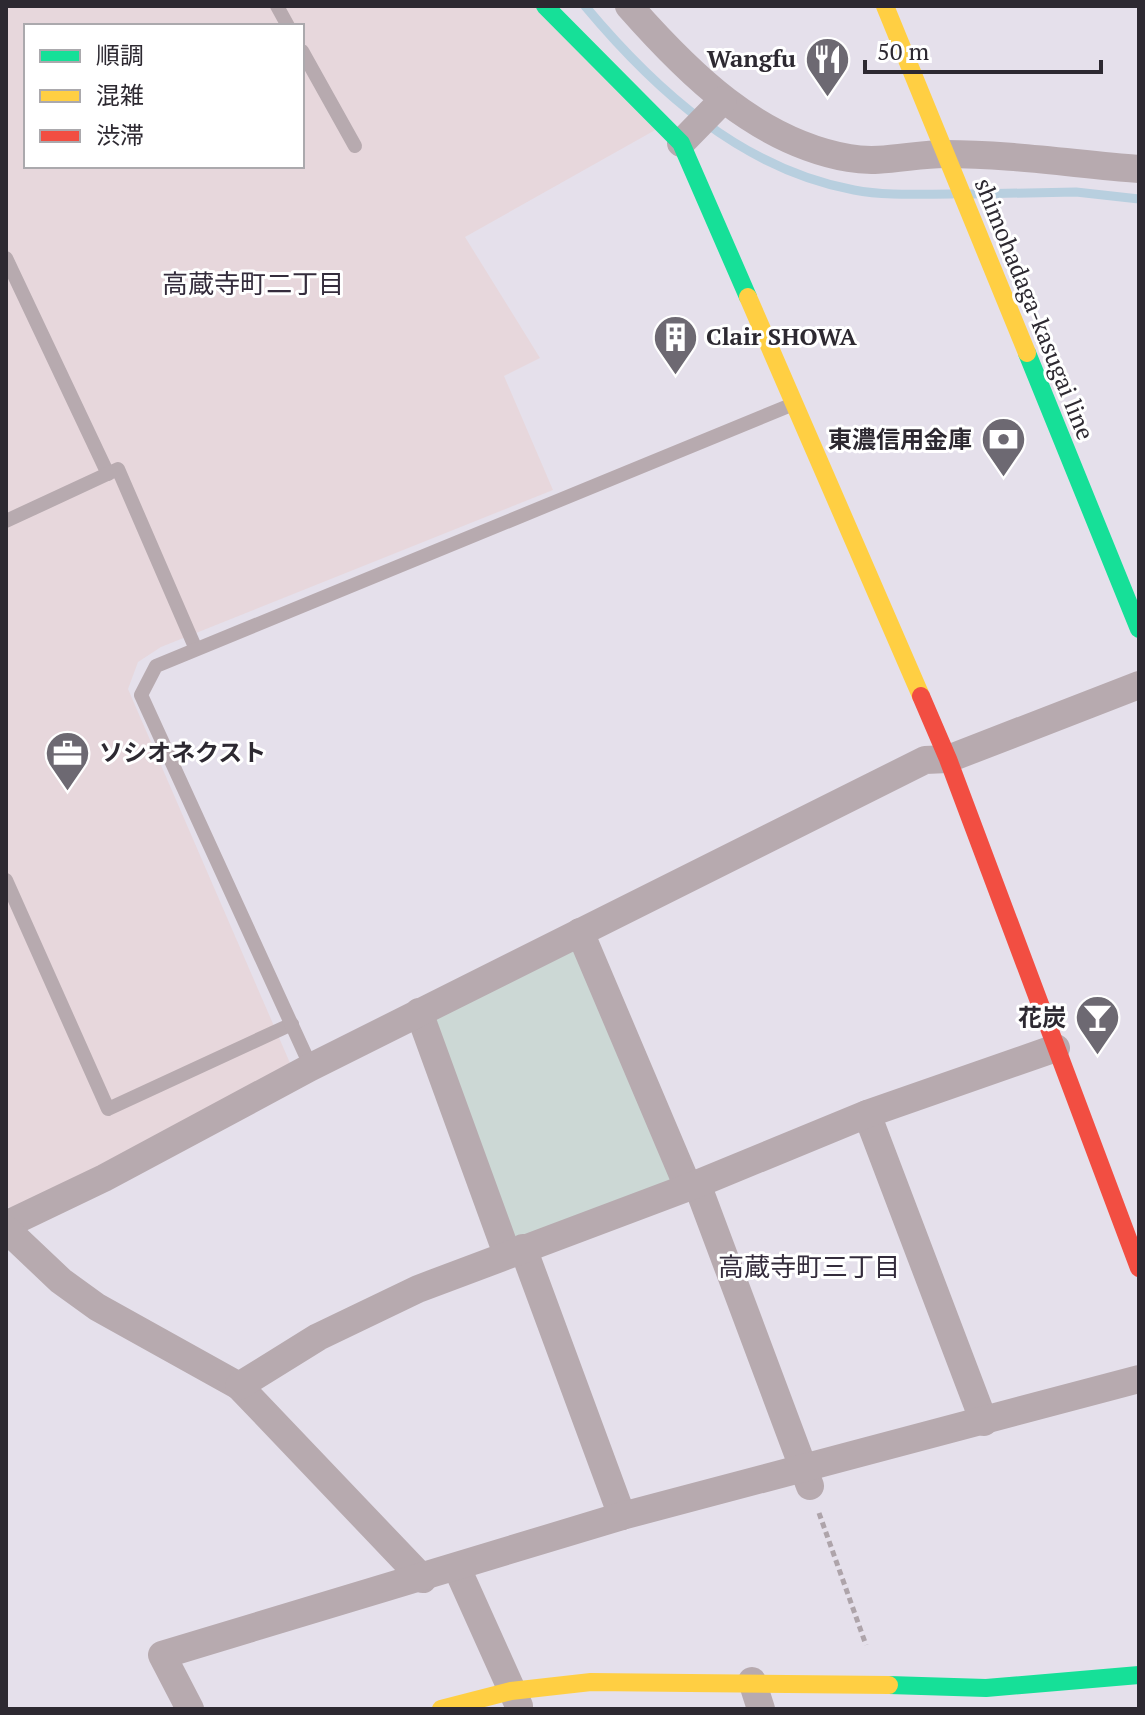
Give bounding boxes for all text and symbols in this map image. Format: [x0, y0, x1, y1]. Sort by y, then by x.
legend [24, 24, 304, 168]
scale bar [865, 24, 1101, 74]
restaurant icon: Wangfu [803, 35, 851, 98]
text: 50 m [877, 35, 929, 67]
text: 順調 [96, 39, 144, 71]
place label: Wangfu [707, 42, 796, 74]
text: 混雑 [96, 79, 144, 111]
text: 渋滞 [96, 119, 144, 151]
street label: shimohadaga-kasugai line [968, 173, 1102, 444]
district label: 高蔵寺町二丁目 [162, 266, 344, 300]
building icon: Clair SHOWA [651, 313, 699, 376]
place label: Clair SHOWA [706, 320, 857, 352]
bank icon: 東濃信用金庫 [979, 416, 1027, 479]
place label: 東濃信用金庫 [828, 423, 972, 455]
office icon: ソシオネクスト [44, 729, 92, 792]
place label: ソシオネクスト [99, 736, 266, 768]
bar icon: 花炭 [1073, 994, 1121, 1057]
place label: 花炭 [1018, 1001, 1066, 1033]
district label: 高蔵寺町三丁目 [718, 1249, 900, 1283]

